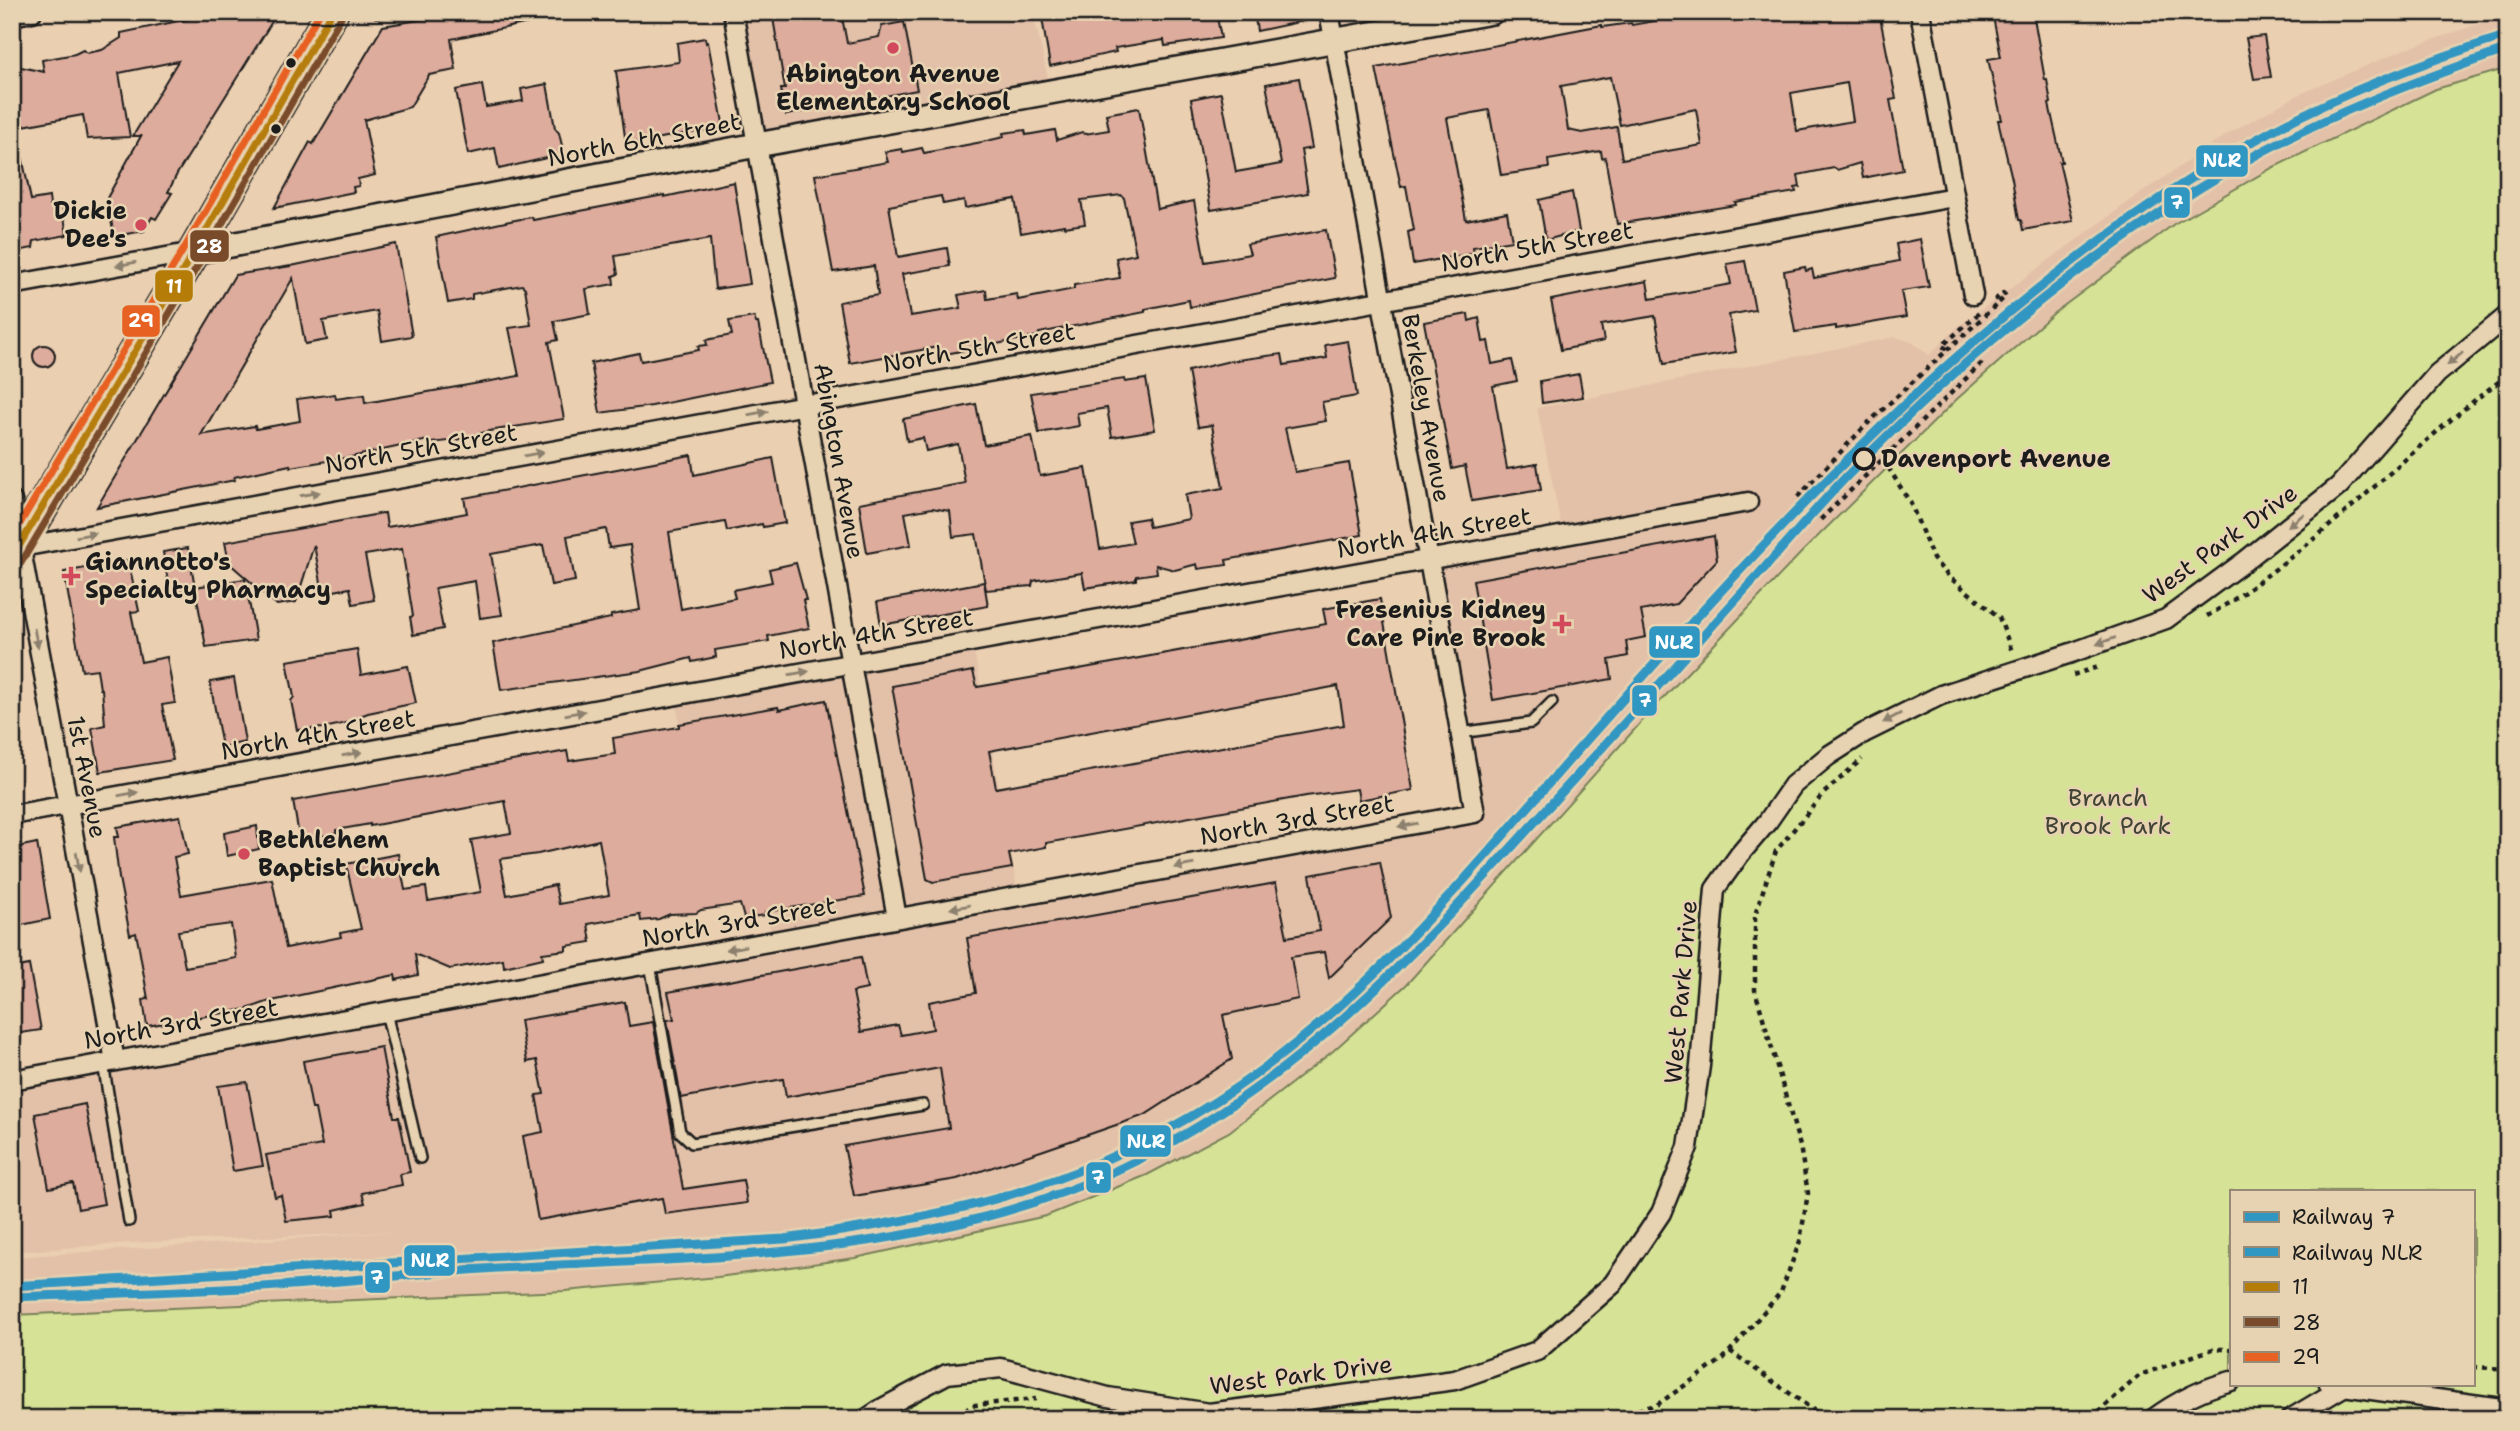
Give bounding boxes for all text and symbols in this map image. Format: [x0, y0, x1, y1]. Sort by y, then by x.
marker: Abington Avenue Elementary School [885, 40, 901, 56]
unlabelled marker [284, 56, 298, 70]
place label: Abington Avenue Elementary School [776, 58, 1010, 118]
street label: North 6th Street [545, 106, 743, 174]
unlabelled marker [269, 122, 283, 136]
line badge: NLR [2195, 144, 2249, 178]
text: NLR [2202, 148, 2242, 173]
line badge: 7 [2163, 186, 2191, 219]
text: 7 [2170, 190, 2184, 215]
place label: Dickie Dee's [53, 195, 127, 255]
street label: North 5th Street [1438, 214, 1636, 280]
marker: Dickie Dee's [133, 217, 149, 233]
line badge: 28 [189, 229, 230, 263]
text: 28 [196, 234, 222, 259]
one-way arrow [115, 259, 137, 270]
line badge: 11 [154, 269, 194, 303]
text: 11 [166, 274, 182, 299]
line badge: 29 [121, 304, 161, 338]
text: 29 [128, 308, 154, 333]
street label: Berkeley Avenue [1394, 311, 1458, 505]
street label: North 5th Street [880, 315, 1078, 381]
one-way arrow [2447, 351, 2465, 366]
street label: Abington Avenue [806, 360, 872, 562]
one-way arrow [747, 407, 769, 418]
street label: North 5th Street [322, 416, 520, 482]
place label: Davenport Avenue [1881, 443, 2111, 475]
one-way arrow [523, 448, 545, 459]
marker: Davenport Avenue [1853, 448, 1875, 470]
street label: West Park Drive [2136, 477, 2304, 611]
one-way arrow [299, 488, 321, 499]
street label: North 4th Street [1334, 500, 1534, 566]
one-way arrow [2288, 512, 2305, 527]
one-way arrow [75, 529, 97, 540]
place label: Giannotto's Specialty Pharmacy [85, 546, 331, 606]
marker: Giannotto's Specialty Pharmacy [63, 568, 79, 584]
place label: Fresenius Kidney Care Pine Brook [1335, 594, 1546, 654]
street label: North 4th Street [776, 601, 976, 667]
marker: Fresenius Kidney Care Pine Brook [1552, 614, 1572, 634]
line badge: NLR [1648, 625, 1701, 659]
one-way arrow [31, 627, 42, 649]
text: NLR [1654, 630, 1694, 655]
one-way arrow [2095, 635, 2116, 646]
one-way arrow [788, 667, 810, 678]
line badge: 7 [1631, 684, 1658, 717]
text: 7 [1638, 688, 1652, 713]
street label: North 4th Street [218, 702, 418, 768]
one-way arrow [564, 707, 586, 718]
one-way arrow [1883, 712, 1902, 724]
street label: 1st Avenue [59, 713, 115, 841]
one-way arrow [341, 748, 363, 759]
park label: Branch Brook Park [2045, 782, 2171, 842]
street label: North 3rd Street [1197, 787, 1397, 853]
one-way arrow [117, 788, 139, 799]
one-way arrow [1397, 820, 1419, 831]
place label: Bethlehem Baptist Church [258, 824, 440, 884]
marker: Bethlehem Baptist Church [236, 846, 252, 862]
one-way arrow [73, 851, 84, 873]
one-way arrow [1173, 861, 1195, 872]
street label: North 3rd Street [639, 889, 839, 955]
street label: West Park Drive [1657, 899, 1705, 1085]
one-way arrow [949, 902, 971, 913]
one-way arrow [725, 943, 747, 954]
street label: North 3rd Street [81, 991, 281, 1057]
line badge: NLR [1119, 1124, 1172, 1158]
text: NLR [1126, 1129, 1166, 1154]
line badge: 7 [1085, 1161, 1112, 1194]
text: 7 [1091, 1165, 1105, 1190]
legend [2230, 1190, 2474, 1386]
text: Railway 7 [2292, 1203, 2395, 1231]
text: Railway NLR [2292, 1239, 2422, 1267]
line badge: NLR [403, 1244, 456, 1277]
text: NLR [410, 1248, 450, 1273]
line badge: 7 [364, 1261, 391, 1294]
text: 7 [370, 1265, 384, 1290]
text: 11 [2292, 1273, 2309, 1301]
text: 28 [2292, 1309, 2321, 1337]
text: 29 [2292, 1343, 2320, 1371]
street label: West Park Drive [1208, 1348, 1394, 1402]

